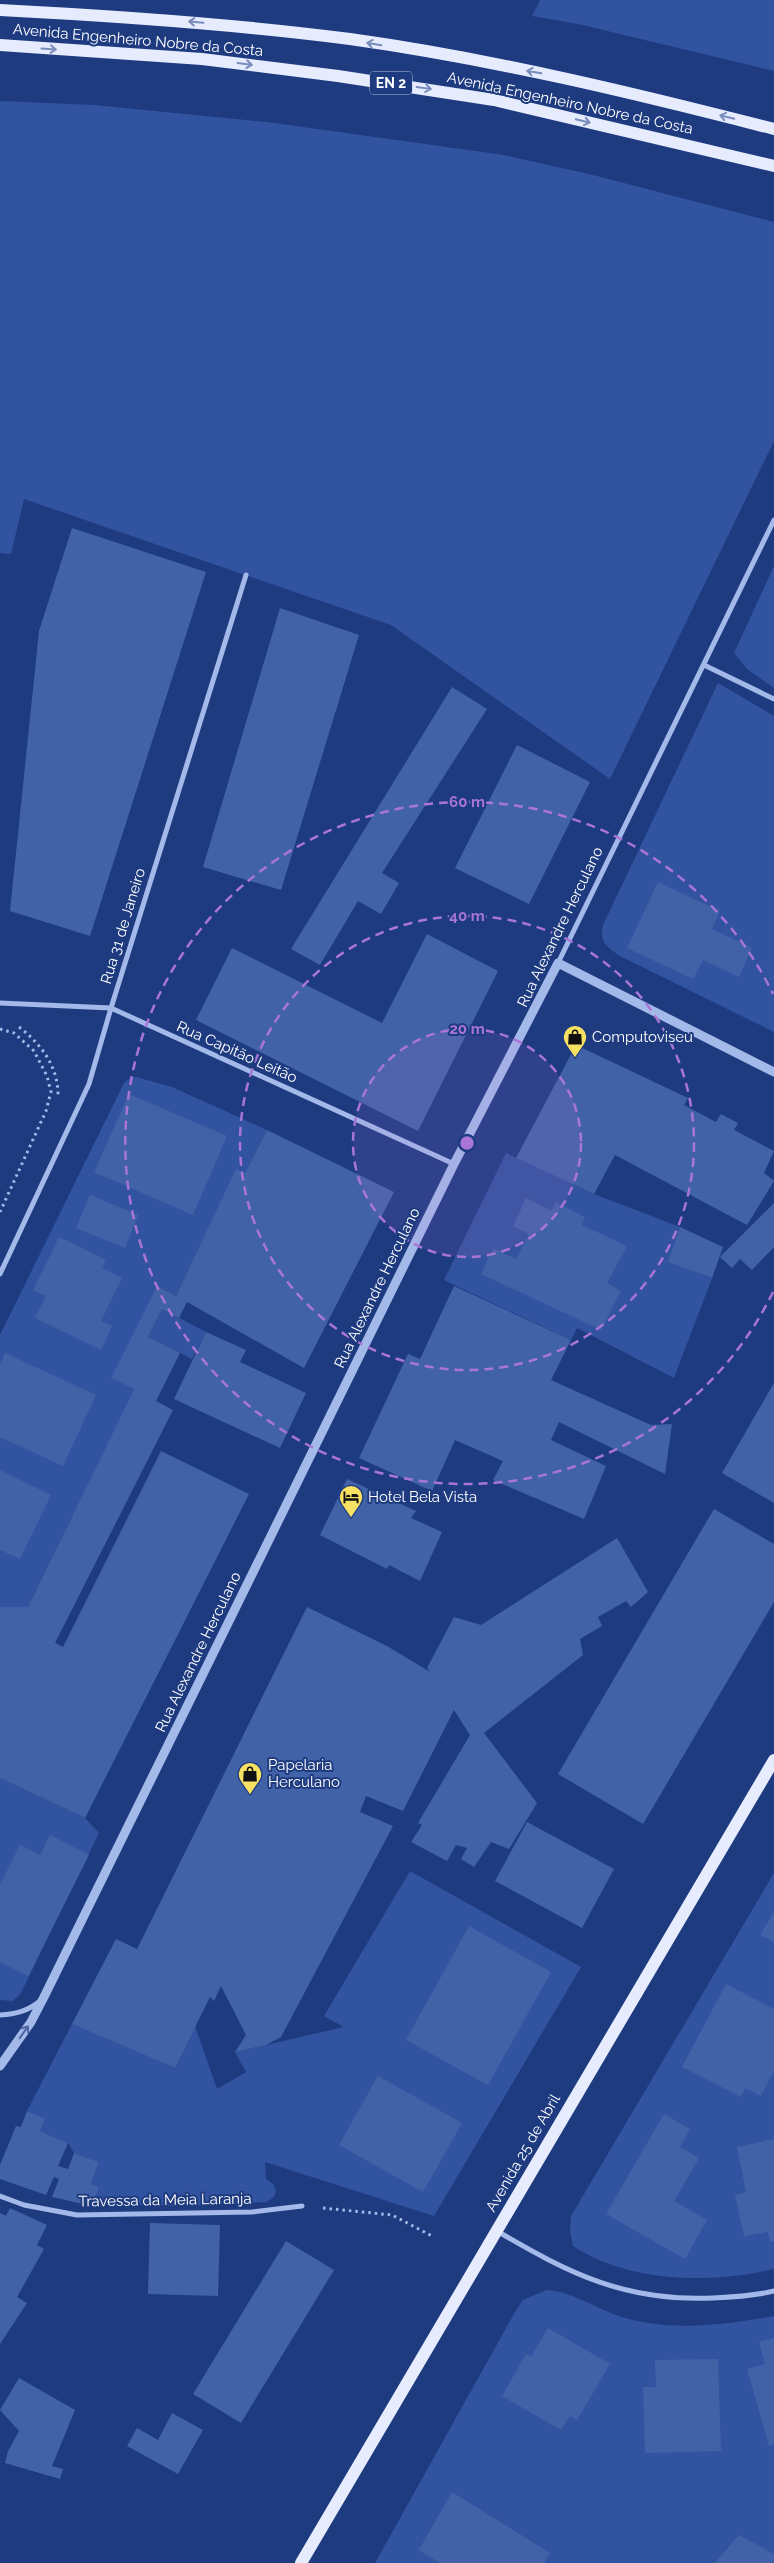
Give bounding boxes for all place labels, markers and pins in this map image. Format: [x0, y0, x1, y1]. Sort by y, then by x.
shop icon: Computoviseu [562, 1024, 588, 1058]
place label: Computoviseu [592, 1028, 693, 1046]
centre of rings [458, 1134, 476, 1152]
hotel icon: Hotel Bela Vista [338, 1484, 364, 1518]
place label: Hotel Bela Vista [368, 1488, 477, 1506]
place label: Papelaria Herculano [268, 1756, 340, 1791]
shop icon: Papelaria Herculano [237, 1761, 263, 1795]

